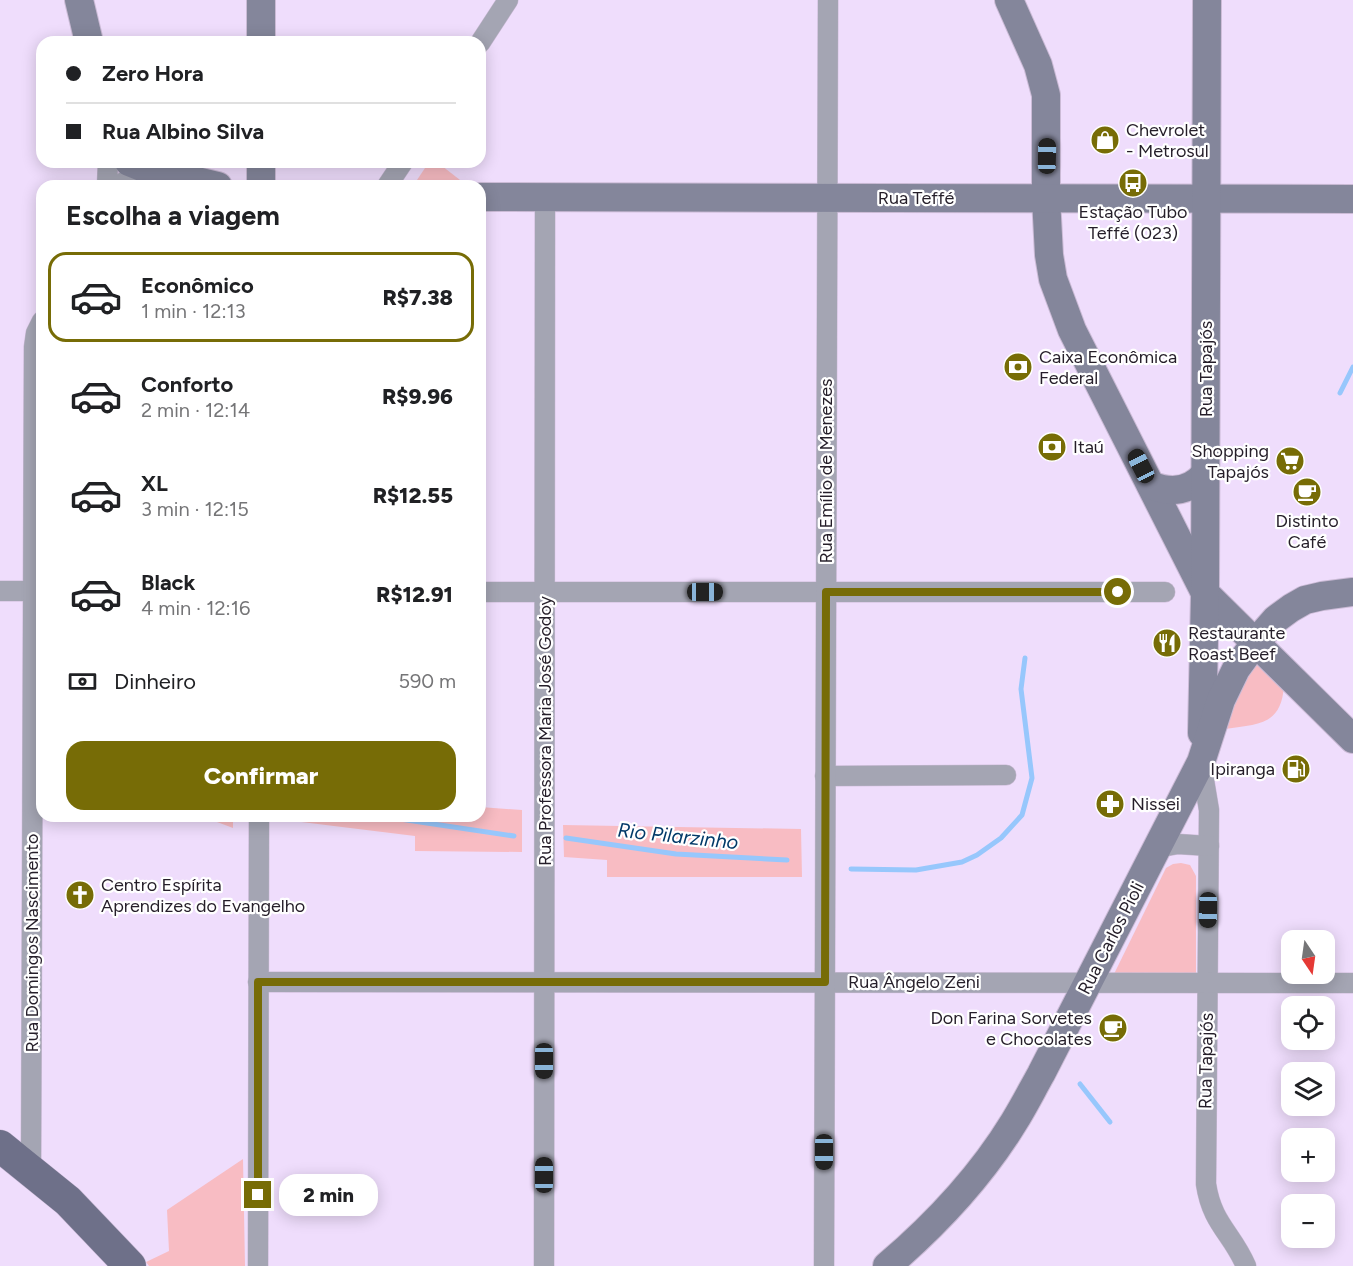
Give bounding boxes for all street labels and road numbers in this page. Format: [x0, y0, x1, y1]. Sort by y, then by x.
street label: Rua Teffé [878, 187, 954, 209]
street label: Rua Tapajós [1195, 321, 1217, 417]
street label: Rua Emílio de Menezes [815, 379, 837, 563]
street label: Rua Professora Maria José Godoy [534, 595, 556, 866]
street label: Rua Domingos Nascimento [21, 834, 43, 1052]
street label: Rua Carlos Pioli [1073, 878, 1149, 998]
street label: Rua Ângelo Zeni [848, 971, 980, 993]
street label: Rua Tapajós [1194, 1013, 1218, 1109]

